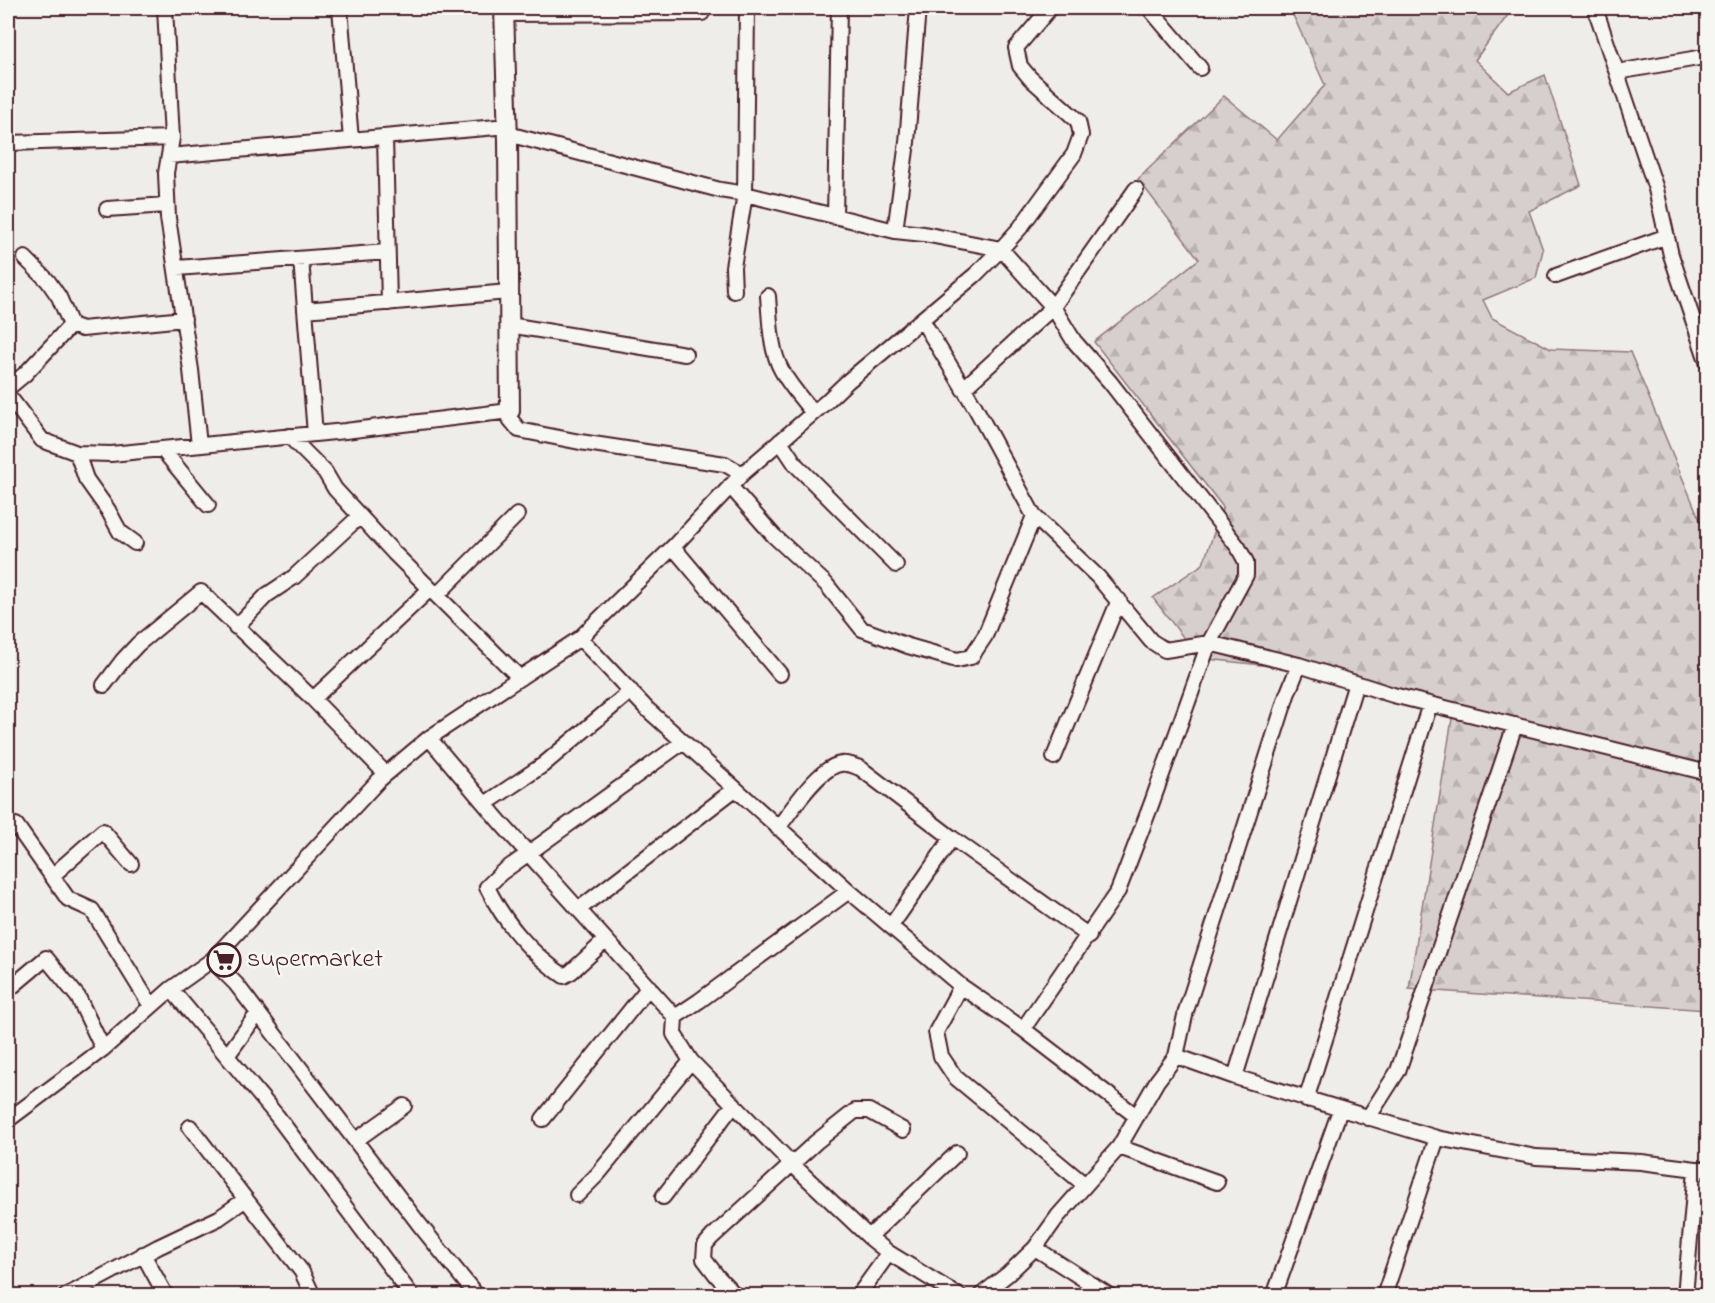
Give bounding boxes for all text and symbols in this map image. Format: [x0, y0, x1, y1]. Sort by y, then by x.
place label: supermarket [247, 941, 383, 979]
supermarket icon: supermarket [206, 942, 242, 978]

